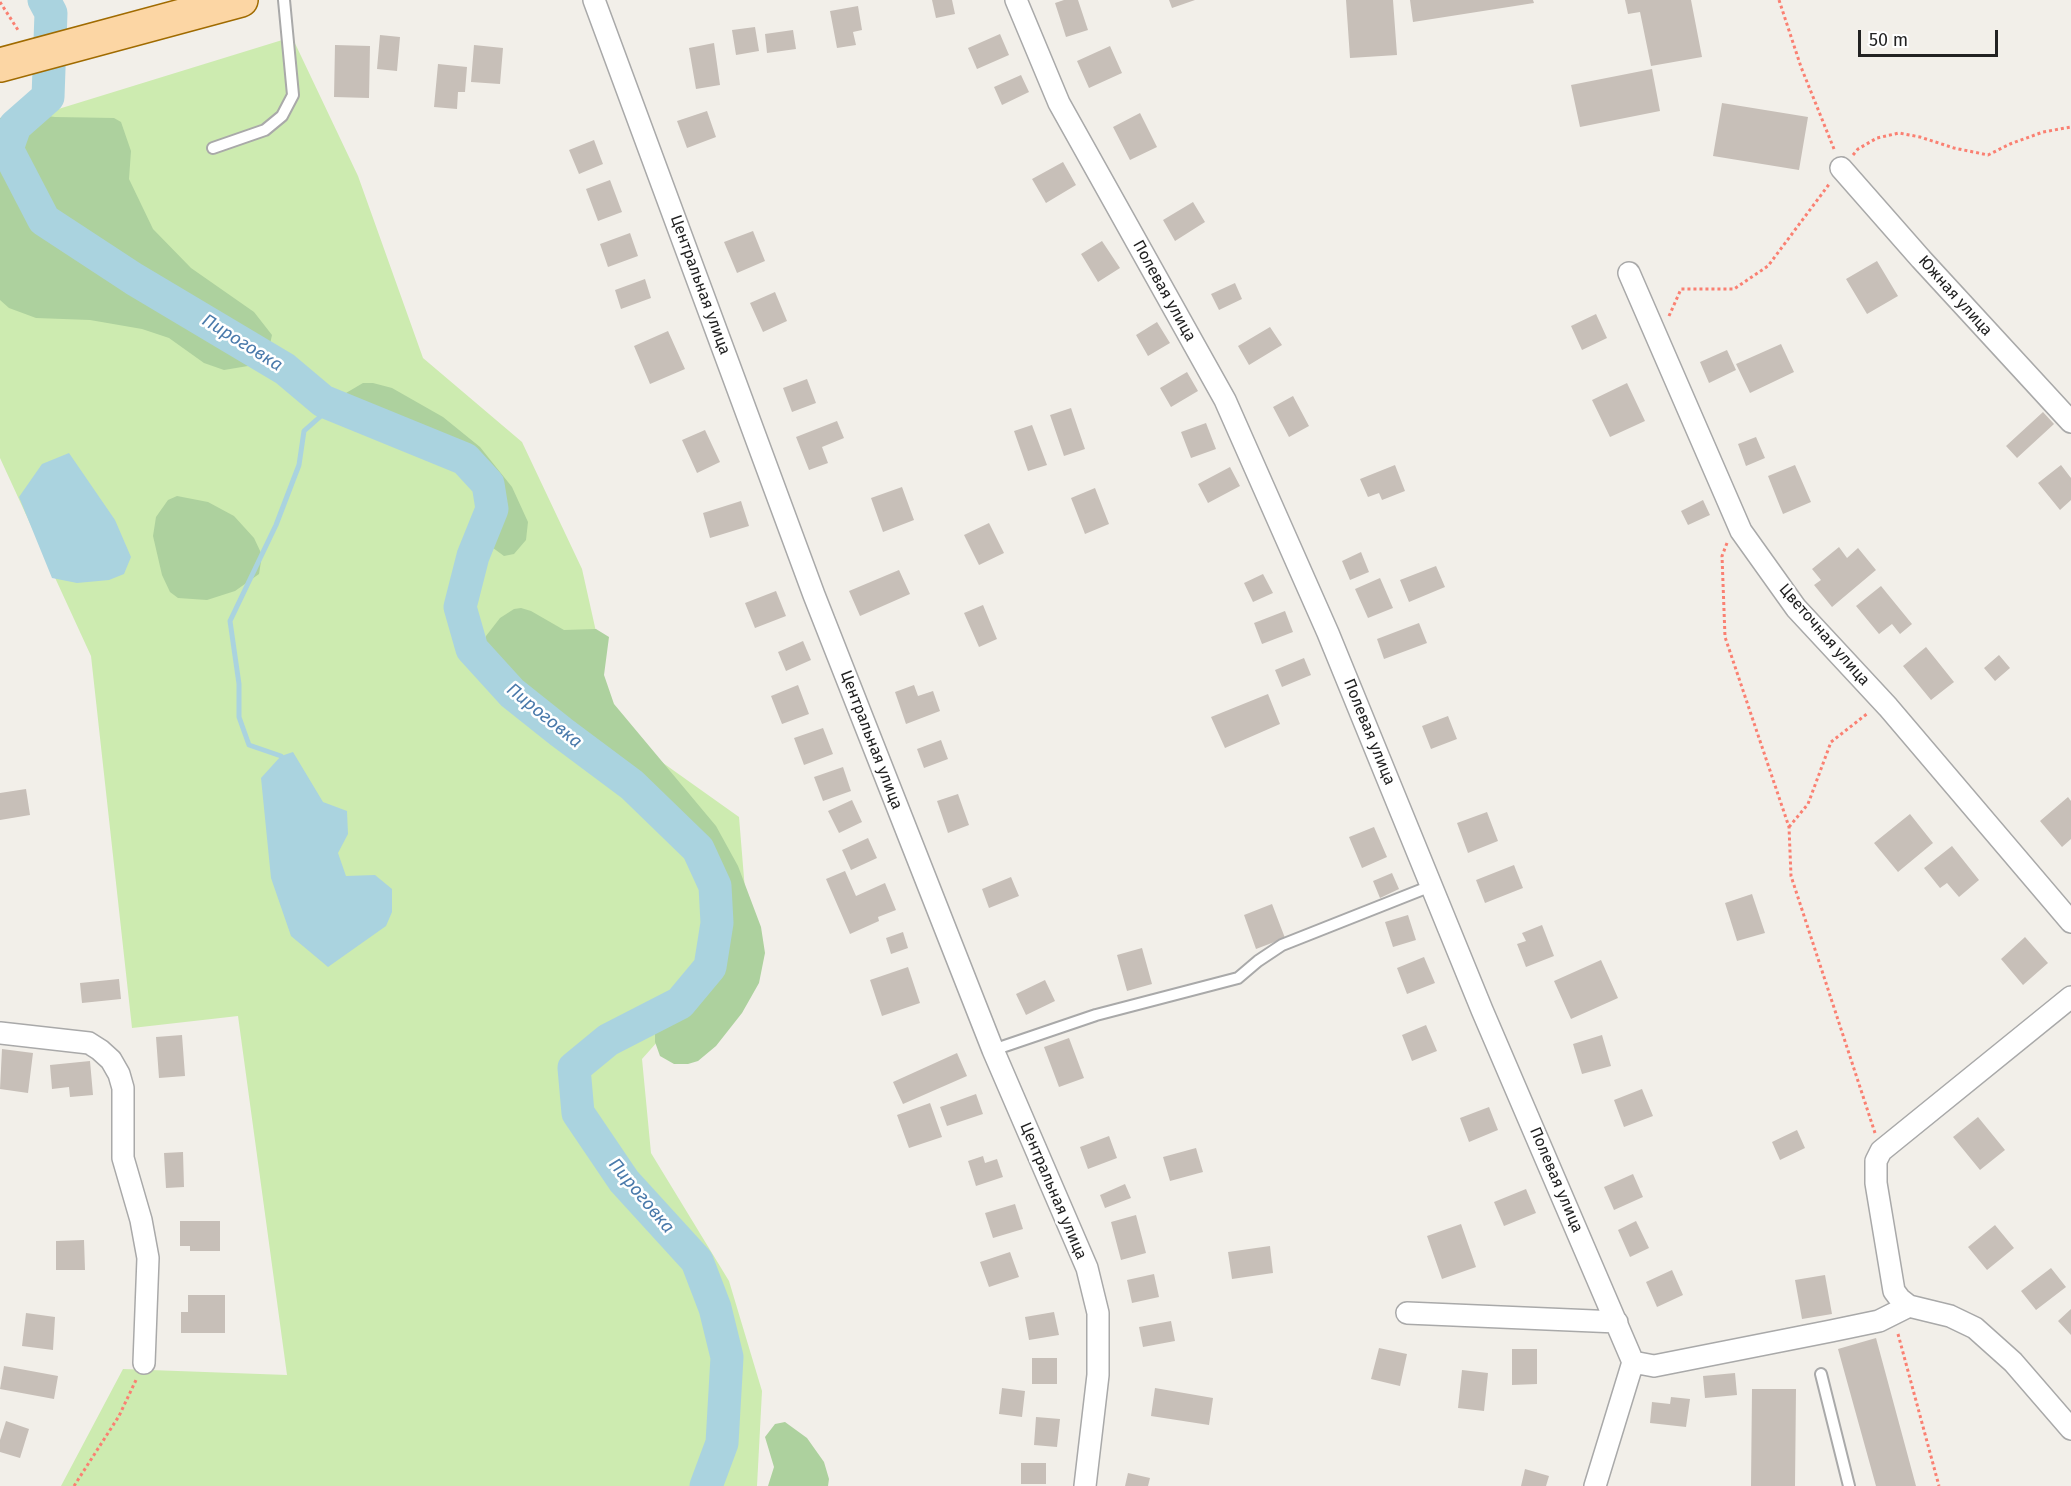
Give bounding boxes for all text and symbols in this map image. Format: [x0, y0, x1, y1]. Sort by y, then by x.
scale bar [1861, 18, 2000, 56]
text: 50 m [1869, 29, 1908, 51]
street label: Центральная улица [666, 212, 734, 358]
street label: Полевая улица [1128, 237, 1200, 345]
street label: Южная улица [1914, 252, 1996, 340]
water label: Пироговка [198, 310, 286, 376]
street label: Цветочная улица [1775, 580, 1873, 690]
street label: Центральная улица [836, 668, 906, 812]
street label: Полевая улица [1339, 676, 1399, 788]
water label: Пироговка [502, 679, 586, 753]
street label: Центральная улица [1015, 1119, 1091, 1263]
street label: Полевая улица [1525, 1124, 1587, 1236]
water label: Пироговка [603, 1154, 679, 1238]

